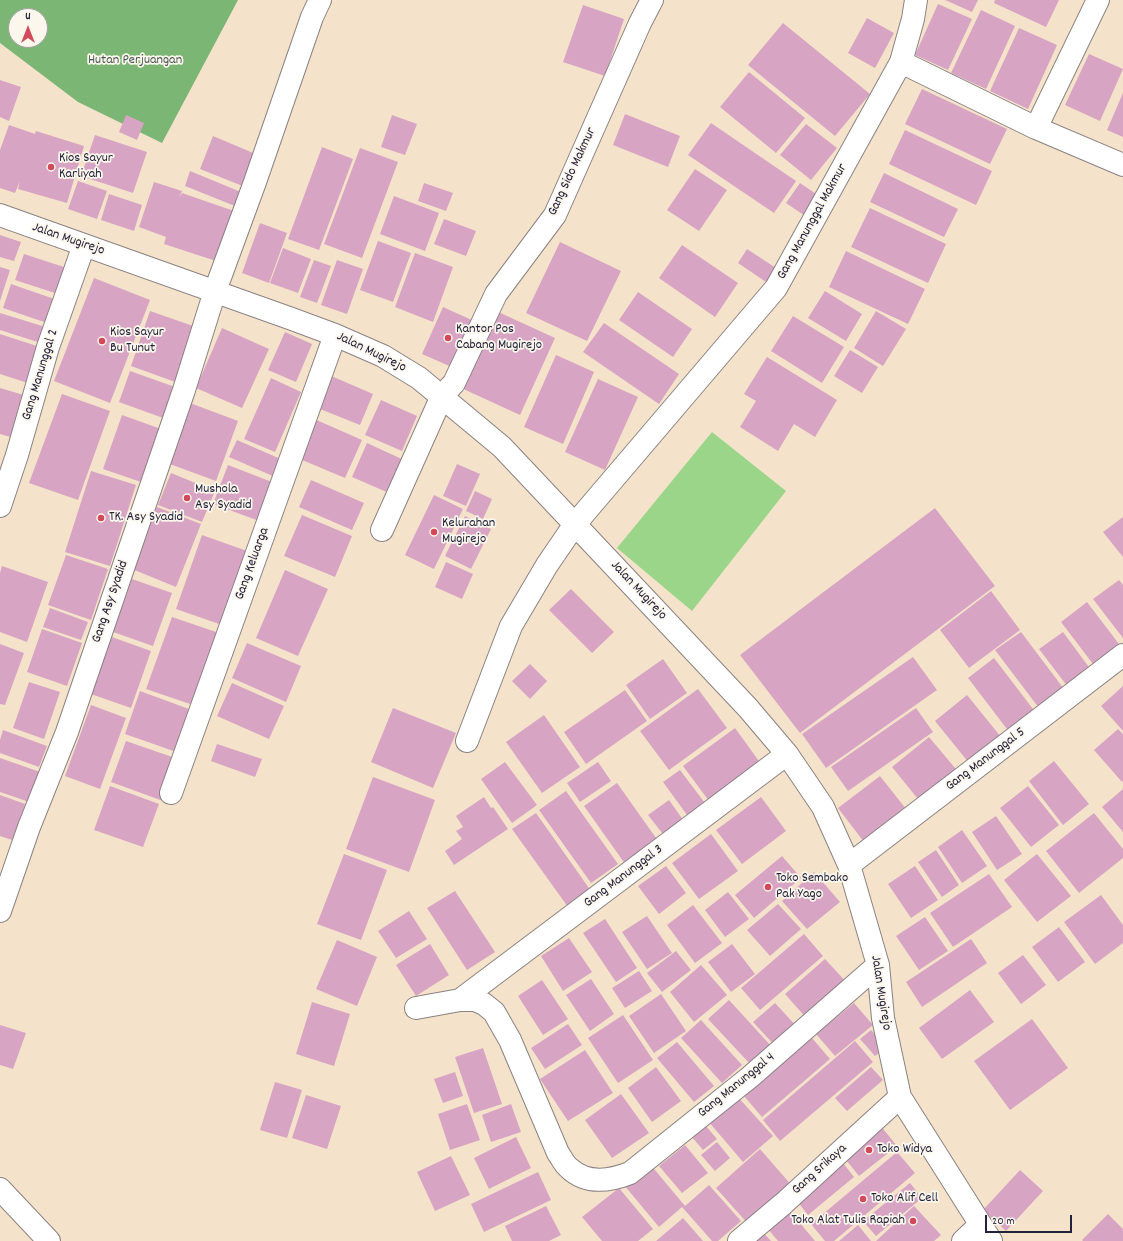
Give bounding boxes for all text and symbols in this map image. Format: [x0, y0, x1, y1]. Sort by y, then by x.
north arrow [8, 8, 48, 48]
text: U [25, 9, 31, 25]
park label: Hutan Perjuangan [88, 53, 182, 69]
street label: Gang Sido Makmur [545, 125, 601, 219]
place label: Kios Sayur Karliyah [59, 151, 113, 184]
street label: Gang Manunggal Makmur [774, 161, 852, 283]
marker: Kios Sayur Karliyah [46, 162, 56, 172]
street label: Jalan Mugirejo [30, 220, 106, 260]
place label: Kantor Pos Cabang Mugirejo [456, 322, 542, 354]
place label: Kios Sayur Bu Tunut [110, 325, 164, 358]
street label: Gang Manunggal 2 [19, 327, 63, 423]
street label: Jalan Mugirejo [333, 329, 409, 377]
marker: Kantor Pos Cabang Mugirejo [443, 333, 453, 343]
marker: Kios Sayur Bu Tunut [97, 336, 107, 346]
place label: Mushola Asy Syadid [195, 482, 252, 514]
marker: Mushola Asy Syadid [182, 493, 192, 503]
place label: TK. Asy Syadid [109, 510, 183, 526]
marker: TK. Asy Syadid [96, 513, 106, 523]
place label: Kelurahan Mugirejo [442, 516, 495, 548]
street label: Gang Keluarga [232, 525, 274, 603]
marker: Kelurahan Mugirejo [429, 527, 439, 537]
street label: Jalan Mugirejo [606, 558, 670, 624]
street label: Gang Asy Syadid [89, 559, 133, 645]
street label: Gang Manunggal 5 [943, 725, 1029, 795]
street label: Gang Manunggal 3 [581, 842, 667, 912]
place label: Toko Sembako Pak Yago [776, 871, 848, 904]
marker: Toko Sembako Pak Yago [763, 882, 773, 892]
street label: Jalan Mugirejo [866, 954, 894, 1032]
street label: Gang Manunggal 4 [695, 1050, 779, 1122]
street label: Gang Srikaya [789, 1141, 851, 1199]
place label: Toko Widya [877, 1142, 932, 1158]
marker: Toko Widya [864, 1145, 874, 1155]
place label: Toko Alif Cell [871, 1191, 938, 1207]
marker: Toko Alif Cell [858, 1194, 868, 1204]
scale bar [987, 1207, 1074, 1233]
place label: Toko Alat Tulis Rapiah [791, 1213, 905, 1229]
text: 20 m [992, 1213, 1015, 1230]
marker: Toko Alat Tulis Rapiah [908, 1216, 918, 1226]

